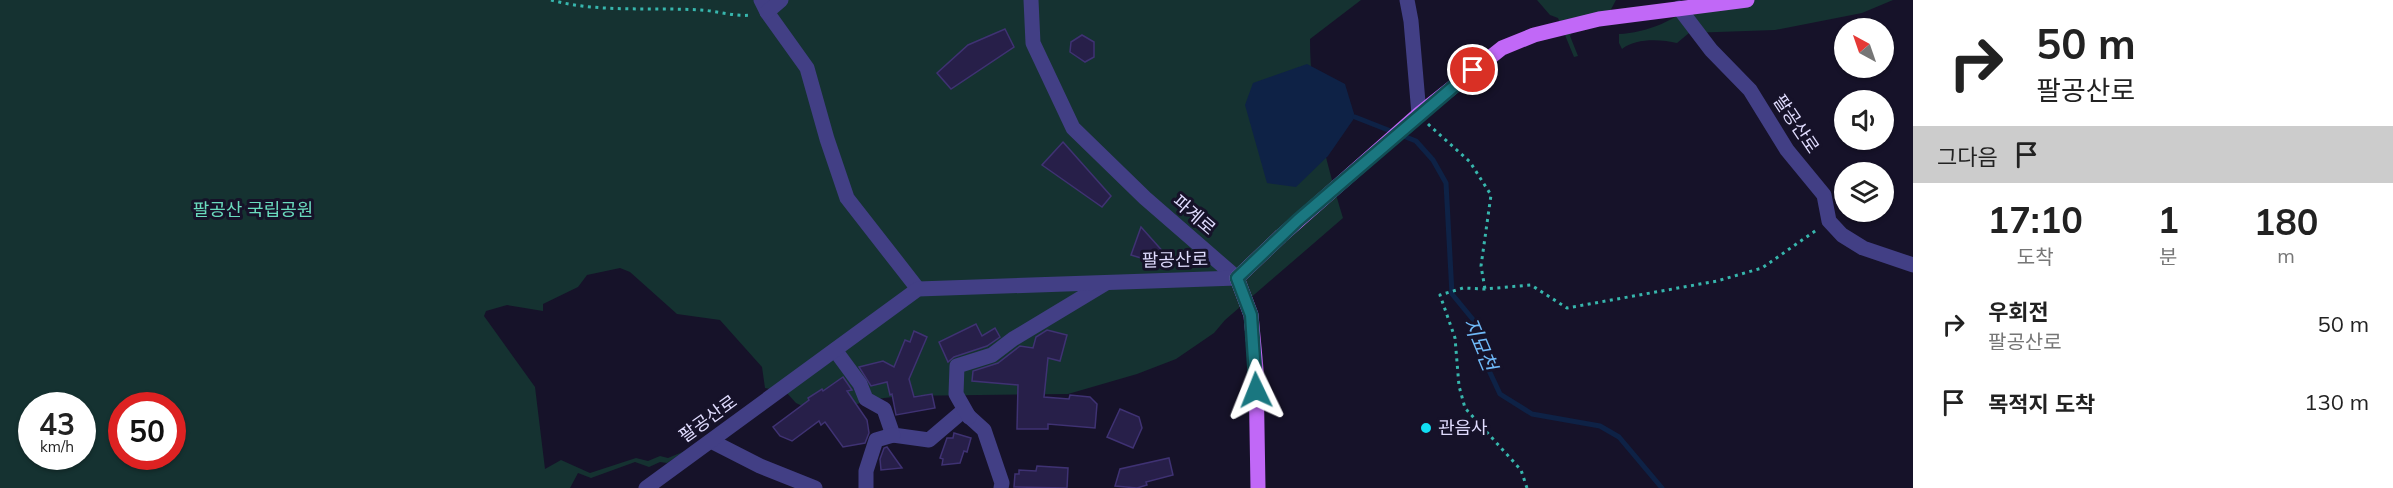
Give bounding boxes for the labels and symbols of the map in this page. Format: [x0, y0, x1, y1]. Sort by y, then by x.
north arrow [1834, 18, 1894, 78]
pin [1447, 44, 1498, 95]
street label: 팔공산로 [1768, 90, 1824, 158]
street label: 파계로 [1168, 190, 1221, 240]
park label: 팔공산 국립공원 [193, 198, 313, 221]
street label: 팔공산로 [1142, 247, 1208, 272]
water label: 지묘천 [1458, 314, 1504, 376]
position arrow [1224, 358, 1288, 422]
street label: 팔공산로 [674, 390, 741, 447]
speed limit sign: 50 [108, 392, 186, 470]
place label: 관음사 [1438, 416, 1488, 439]
marker: 관음사 [1419, 421, 1433, 435]

